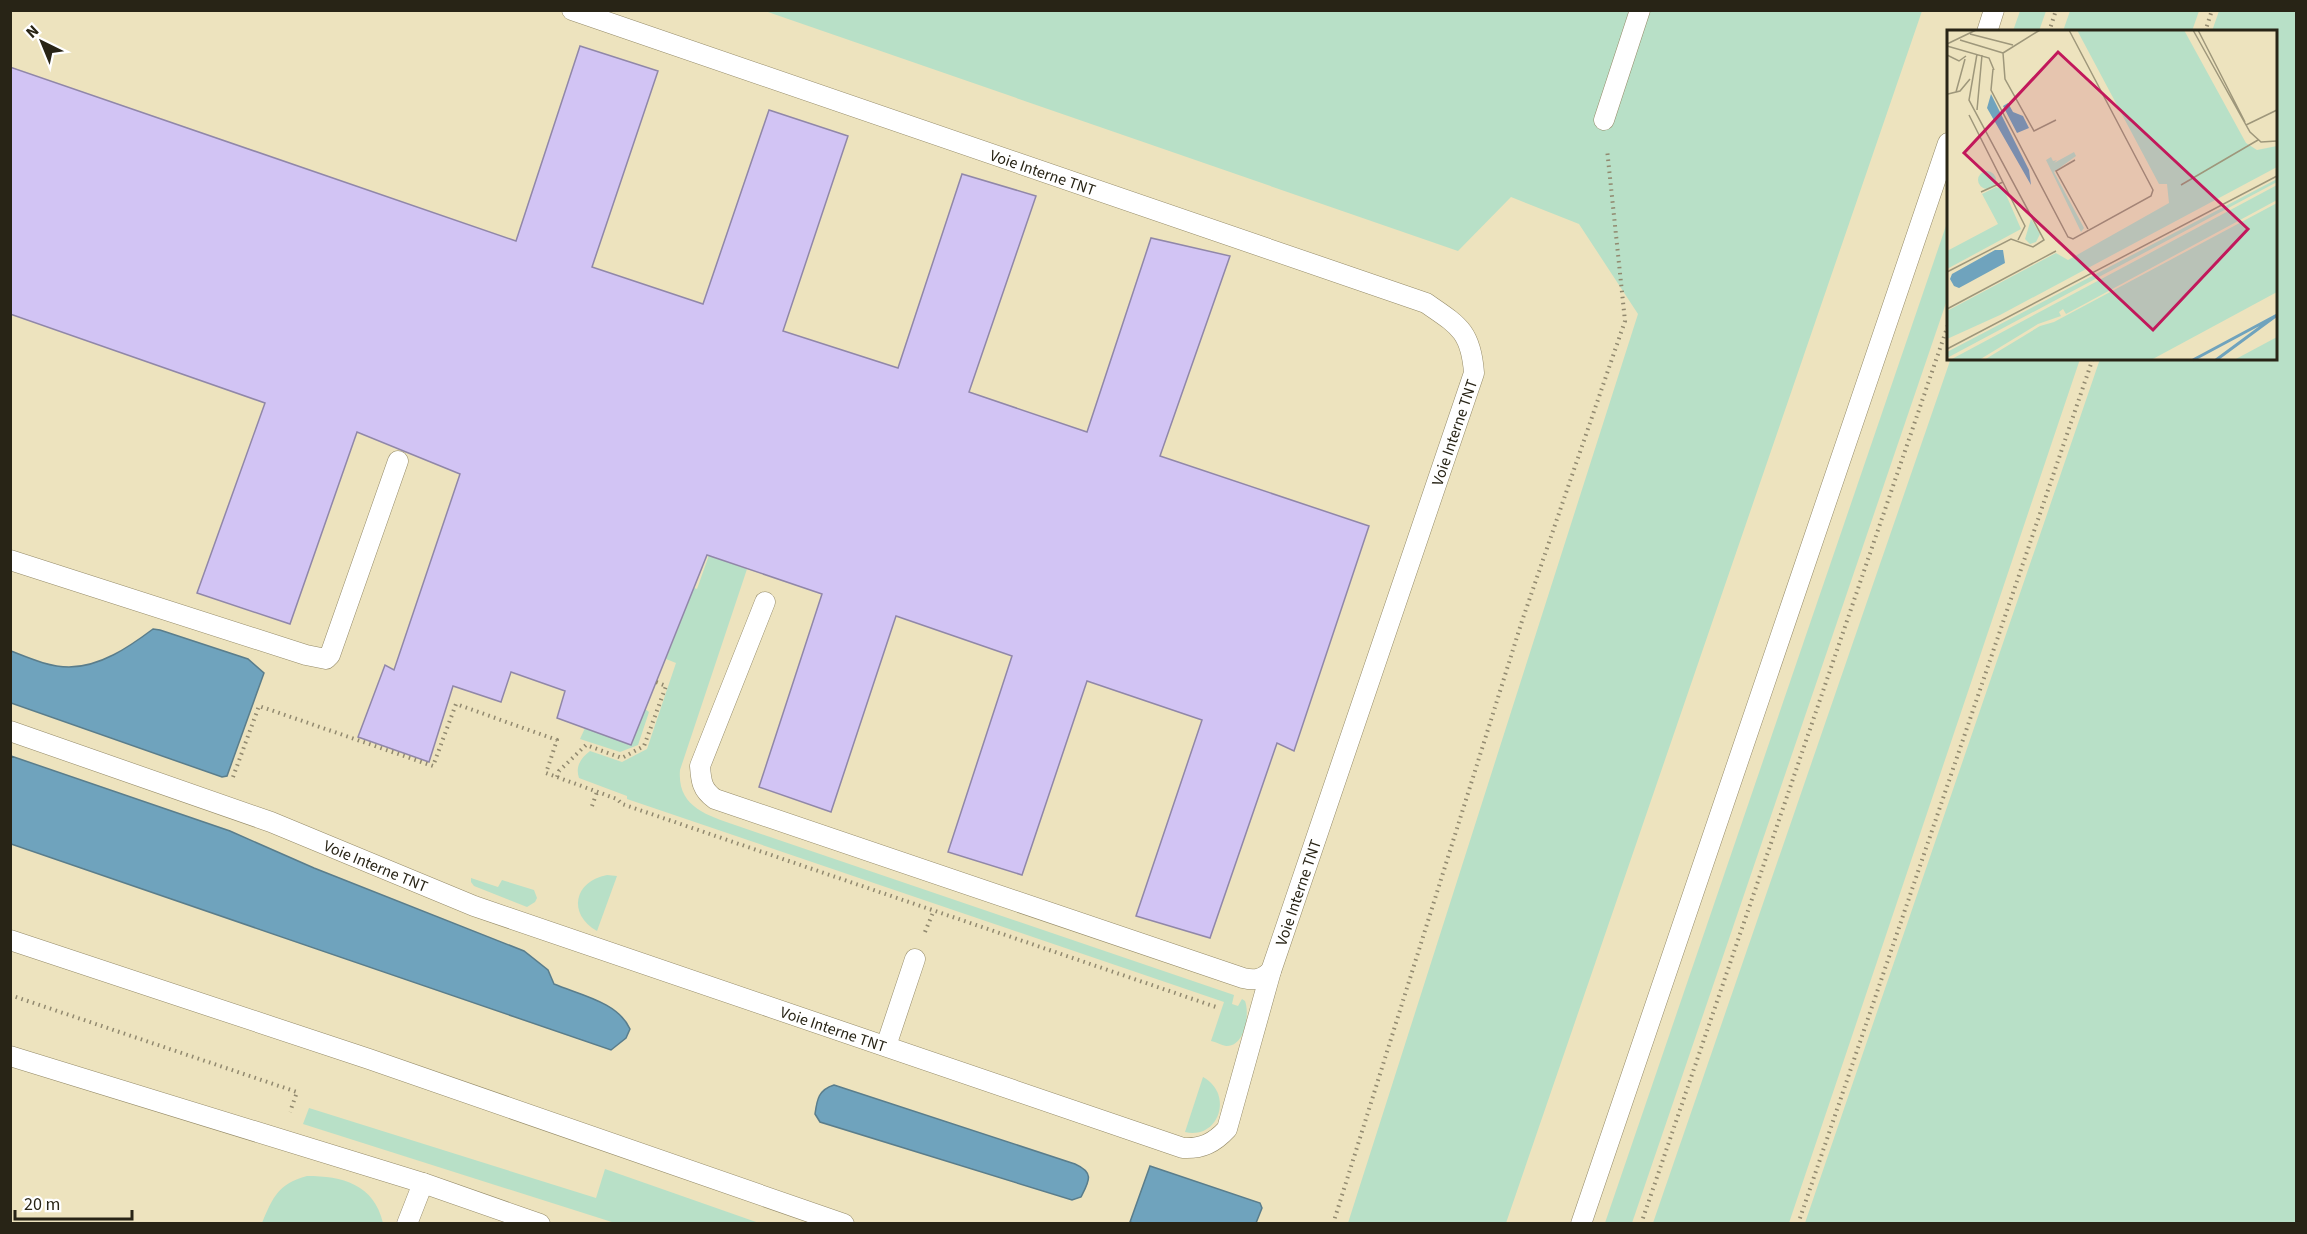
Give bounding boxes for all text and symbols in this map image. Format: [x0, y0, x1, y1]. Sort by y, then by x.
north arrow [12, 12, 72, 72]
text: N [21, 20, 44, 43]
inset map [1947, 30, 2277, 360]
street label: Voie Interne TNT [987, 145, 1099, 202]
street label: Voie Interne TNT [1427, 376, 1483, 489]
street label: Voie Interne TNT [320, 835, 431, 898]
street label: Voie Interne TNT [1270, 836, 1327, 949]
street label: Voie Interne TNT [777, 1001, 890, 1058]
scale bar [15, 1183, 132, 1221]
text: 20 m [24, 1192, 60, 1217]

